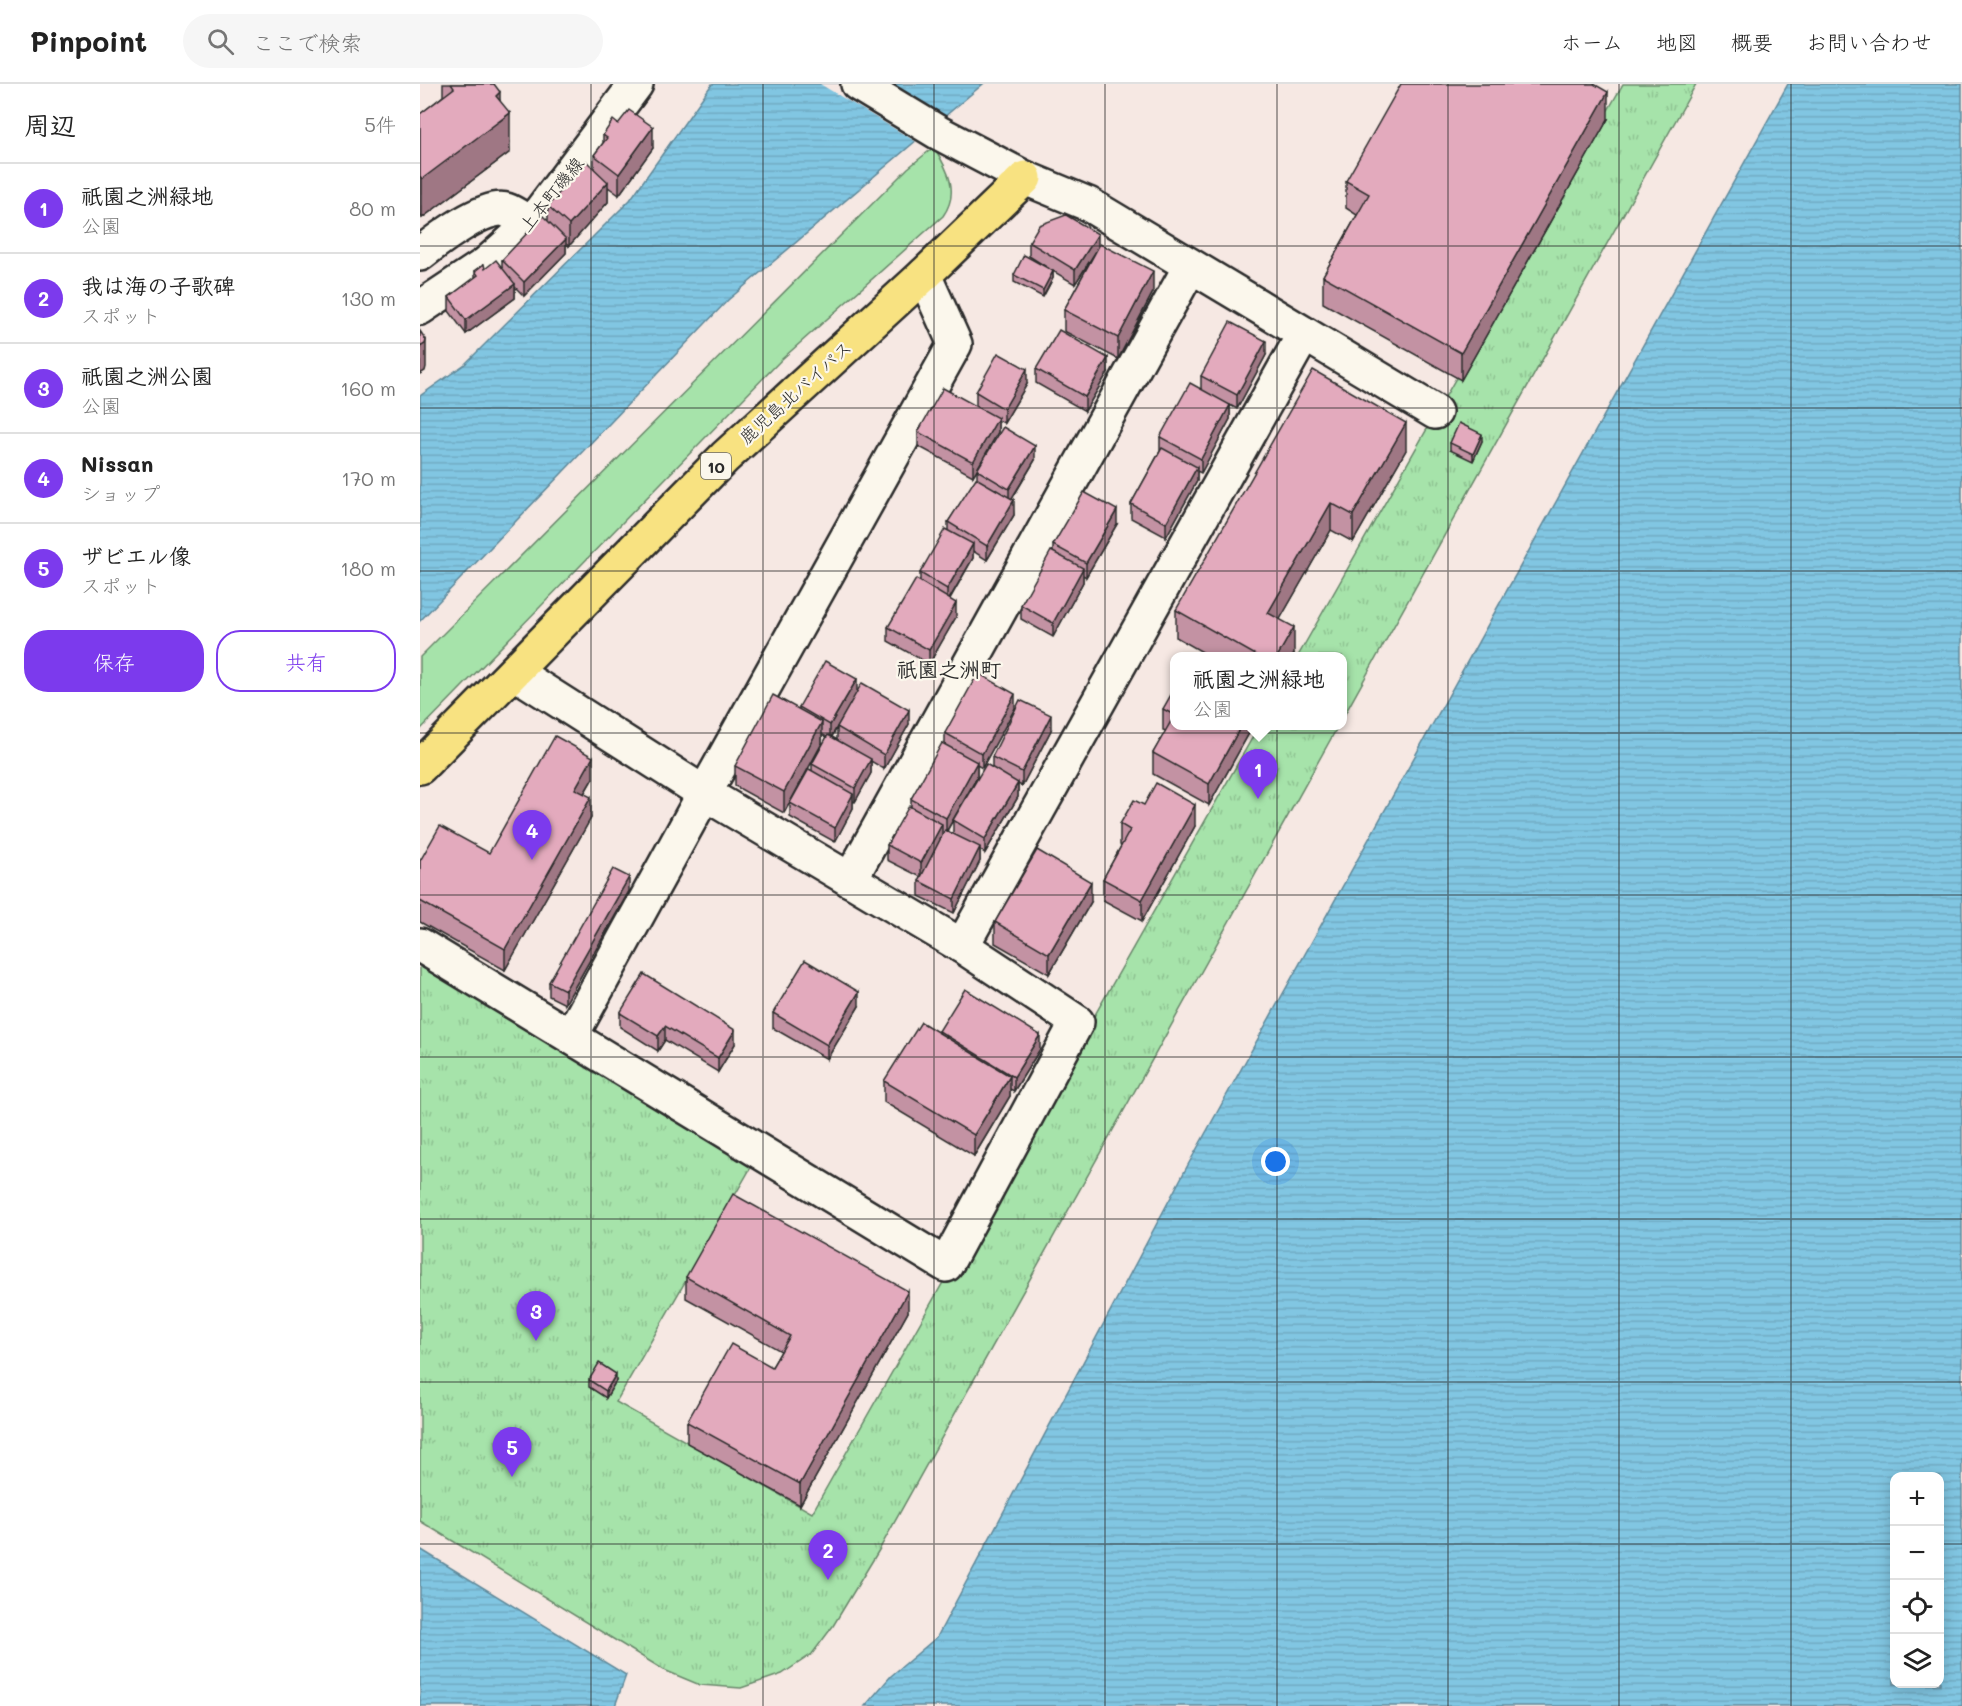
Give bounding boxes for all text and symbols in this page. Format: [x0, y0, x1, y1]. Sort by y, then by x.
search box [183, 14, 603, 68]
text: Pinpoint [30, 23, 147, 59]
icon: search [204, 25, 237, 58]
text: ここで検索 [252, 28, 362, 57]
text: ホーム [1561, 28, 1623, 55]
text: 地図 [1656, 28, 1698, 55]
text: 概要 [1731, 28, 1773, 55]
text: お問い合わせ [1806, 28, 1932, 55]
text: 周辺 [24, 108, 76, 142]
text: 5件 [364, 111, 396, 137]
street label: 上本町磯線 [513, 151, 589, 237]
text: 祇園之洲緑地 [81, 181, 213, 210]
text: 1 [39, 195, 48, 221]
text: 80 m [349, 195, 396, 221]
text: 公園 [81, 212, 121, 238]
text: 我は海の子歌碑 [81, 271, 235, 300]
text: 2 [38, 285, 49, 311]
text: 130 m [341, 285, 396, 311]
text: スポット [81, 302, 161, 328]
street label: 鹿児島北バイパス [734, 335, 856, 449]
text: 祇園之洲公園 [81, 361, 213, 390]
text: 3 [38, 375, 50, 401]
text: 160 m [340, 375, 396, 401]
text: 公園 [81, 392, 121, 418]
text: Nissan [81, 449, 153, 478]
road number: 10 [701, 453, 731, 479]
text: 4 [37, 465, 50, 491]
text: 170 m [341, 465, 396, 491]
text: ショップ [81, 480, 160, 506]
text: ザビエル像 [81, 541, 191, 570]
text: 5 [38, 555, 49, 581]
text: 180 m [340, 555, 396, 581]
text: スポット [81, 572, 161, 598]
button: 保存 [24, 630, 204, 692]
button: 共有 [216, 630, 396, 692]
popup [1170, 652, 1347, 730]
district label: 祇園之洲町 [897, 655, 1002, 682]
text: 祇園之洲緑地 [1192, 664, 1325, 693]
text: 公園 [1192, 695, 1232, 721]
pin: 1 [1238, 750, 1278, 799]
pin: 4 [512, 810, 552, 860]
your location [1261, 1147, 1290, 1176]
pin: 3 [516, 1292, 556, 1341]
pin: 5 [492, 1428, 532, 1477]
map controls [1890, 1472, 1944, 1688]
button: + [1890, 1472, 1944, 1526]
button: − [1890, 1526, 1944, 1580]
pin: 2 [808, 1530, 848, 1580]
button: locate [1890, 1580, 1944, 1634]
button: layers [1890, 1634, 1944, 1688]

